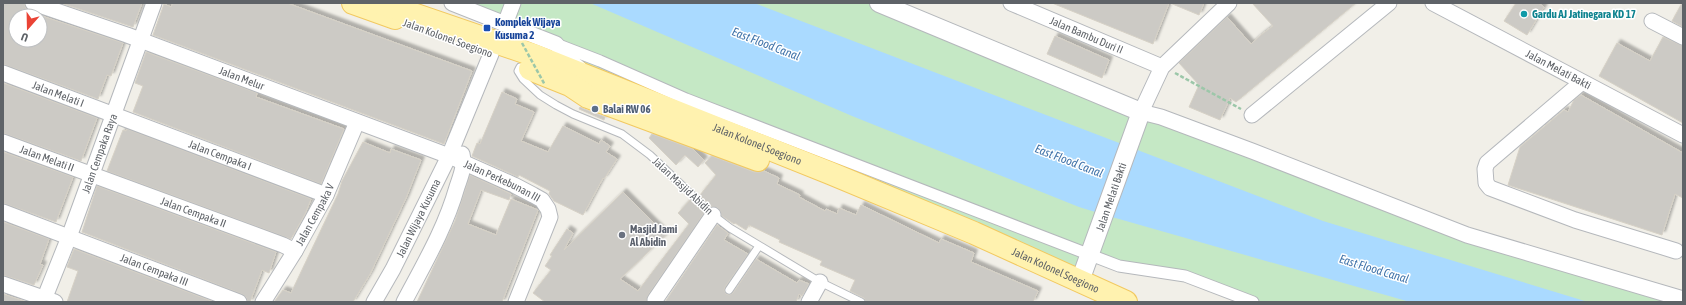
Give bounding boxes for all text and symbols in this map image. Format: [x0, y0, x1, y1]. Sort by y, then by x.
north arrow [8, 8, 48, 48]
place label: Gardu AJ Jatinegara KD 17 [1532, 8, 1636, 20]
marker: Gardu AJ Jatinegara KD 17 [1519, 9, 1529, 19]
street label: Jalan Bambu Duri II [1048, 14, 1125, 56]
street label: Jalan Kolonel Soegiono [402, 16, 494, 60]
place label: Komplek Wijaya Kusuma 2 [495, 16, 560, 41]
marker: Komplek Wijaya Kusuma 2 [482, 23, 492, 33]
water label: East Flood Canal [730, 25, 802, 63]
text: U [19, 31, 30, 44]
street label: Jalan Melati Bakti [1524, 47, 1593, 91]
street label: Jalan Melur [218, 64, 267, 92]
street label: Jalan Melati I [31, 79, 86, 109]
place label: Balai RW 06 [603, 103, 651, 115]
marker: Balai RW 06 [590, 104, 600, 114]
street label: Jalan Cempaka Raya [79, 112, 119, 195]
street label: Jalan Kolonel Soegiono [711, 121, 803, 167]
street label: Jalan Cempaka I [187, 138, 253, 172]
water label: East Flood Canal [1033, 142, 1105, 180]
street label: Jalan Melati II [18, 143, 76, 174]
street label: Jalan Masjid Abidin [650, 155, 716, 217]
street label: Jalan Perkebunan III [462, 158, 543, 204]
street label: Jalan Melati Bakti [1094, 161, 1128, 233]
street label: Jalan Wijaya Kusuma [394, 177, 443, 259]
street label: Jalan Cempaka V [293, 181, 336, 247]
street label: Jalan Cempaka II [159, 195, 228, 230]
place label: Masjid Jami Al Abidin [629, 223, 678, 248]
marker: Masjid Jami Al Abidin [617, 230, 627, 240]
street label: Jalan Kolonel Soegiono [1010, 245, 1101, 295]
street label: Jalan Cempaka III [119, 251, 190, 288]
water label: East Flood Canal [1338, 252, 1410, 286]

